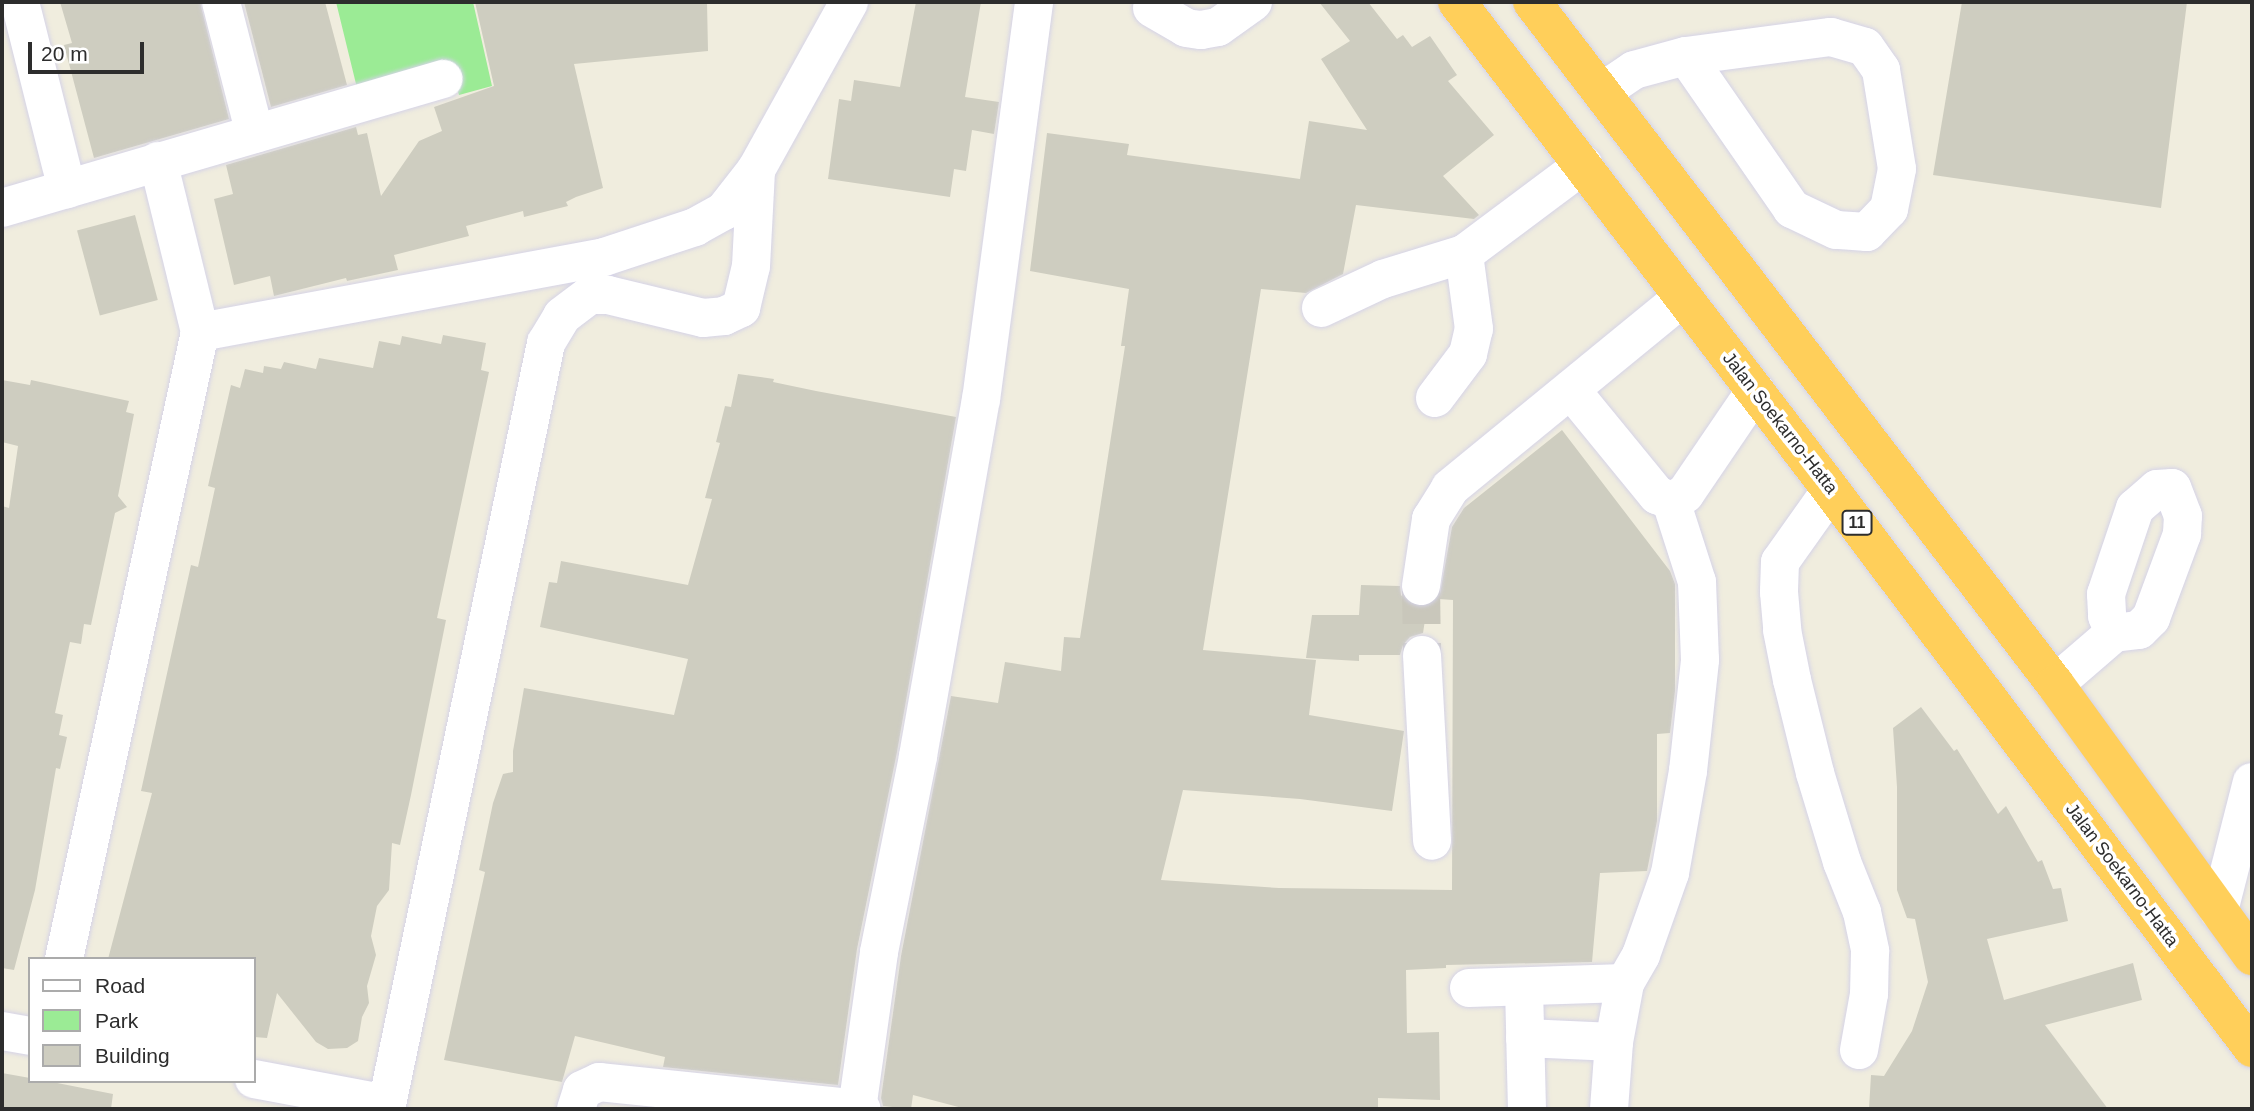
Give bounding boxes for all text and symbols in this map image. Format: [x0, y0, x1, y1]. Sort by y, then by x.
scale bar [32, 28, 147, 72]
text: 20 m [41, 42, 88, 65]
street label: Jalan Soekarno-Hatta [1718, 348, 1842, 498]
road number: 11 [1841, 510, 1873, 536]
street label: Jalan Soekarno-Hatta [2061, 799, 2183, 951]
legend [28, 957, 256, 1083]
text: Road [95, 974, 145, 997]
text: Park [95, 1009, 138, 1032]
text: Building [95, 1044, 170, 1067]

